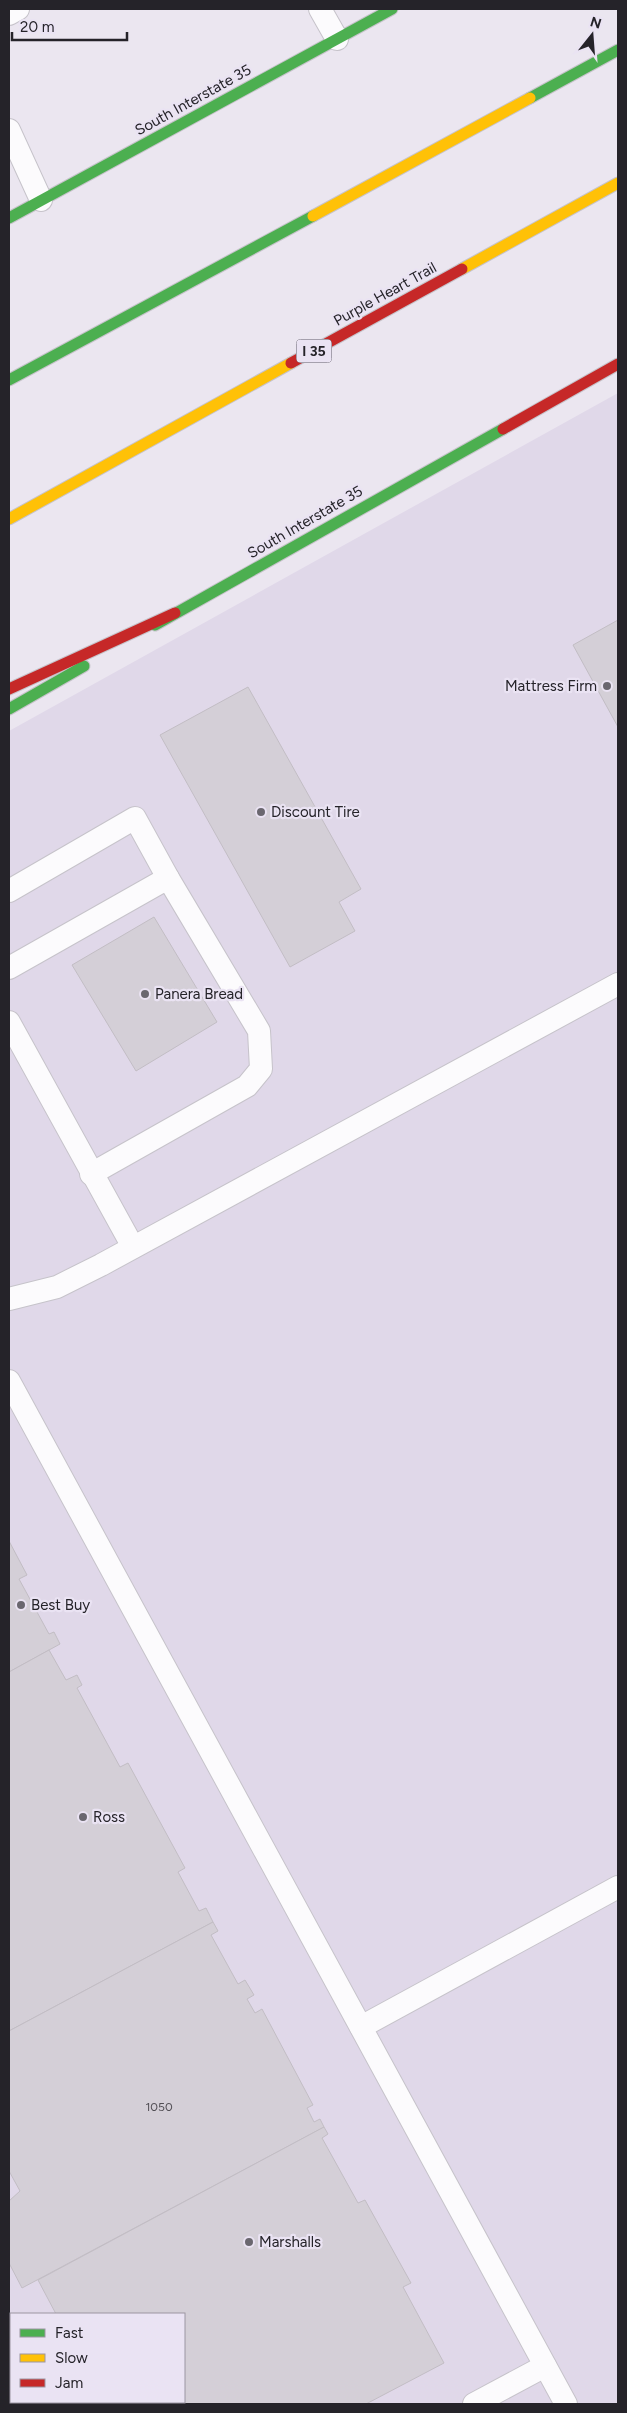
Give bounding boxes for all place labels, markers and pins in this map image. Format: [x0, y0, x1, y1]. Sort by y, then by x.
place label: Mattress Firm [505, 677, 597, 695]
marker: Mattress Firm [601, 680, 613, 692]
place label: Discount Tire [271, 803, 360, 821]
marker: Discount Tire [255, 806, 267, 818]
place label: Panera Bread [155, 985, 243, 1003]
marker: Panera Bread [139, 988, 151, 1000]
place label: Best Buy [31, 1596, 90, 1614]
marker: Best Buy [15, 1599, 27, 1611]
place label: Ross [93, 1808, 125, 1826]
marker: Ross [77, 1811, 89, 1823]
place label: Marshalls [259, 2233, 321, 2251]
marker: Marshalls [243, 2236, 255, 2248]

